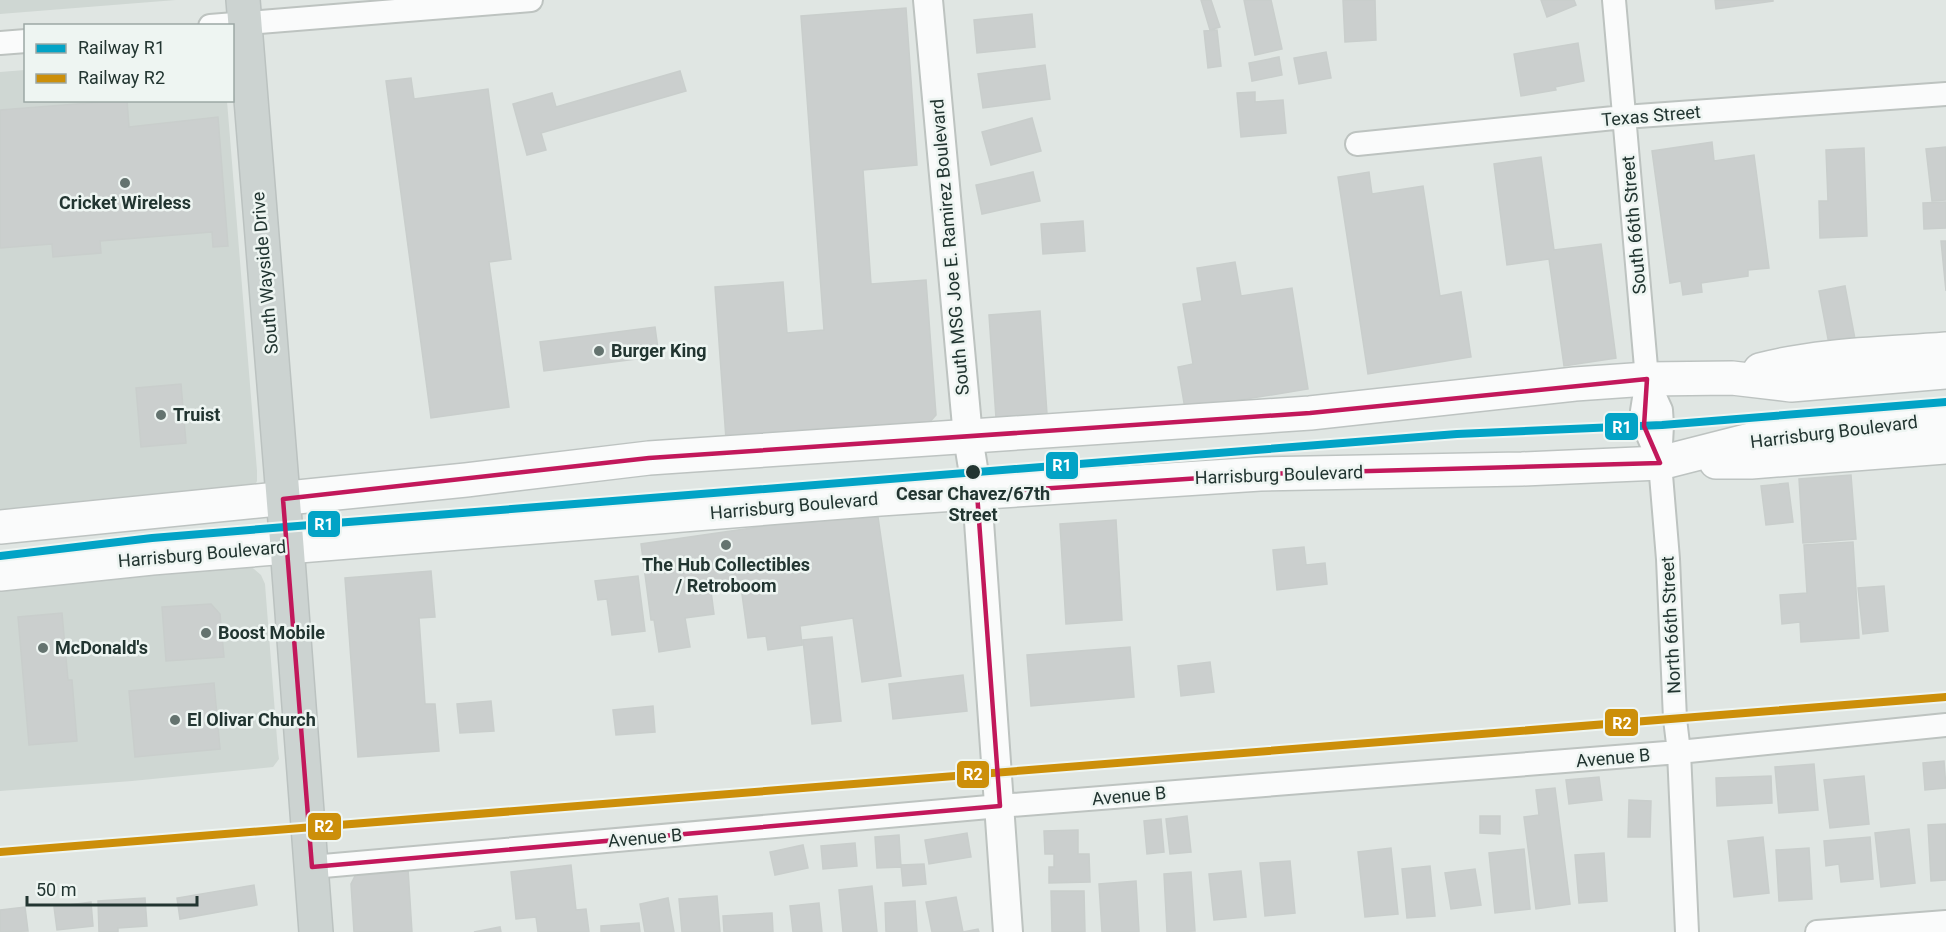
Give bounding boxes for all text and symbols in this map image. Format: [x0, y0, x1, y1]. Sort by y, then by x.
legend [24, 24, 234, 102]
text: Railway R1 [78, 37, 165, 58]
text: Railway R2 [78, 67, 165, 88]
street label: South MSG Joe E. Ramirez Boulevard [926, 98, 973, 396]
street label: Texas Street [1601, 101, 1701, 130]
street label: South 66th Street [1617, 155, 1650, 295]
marker: Cricket Wireless [118, 176, 132, 190]
street label: South Wayside Drive [247, 191, 282, 355]
place label: Cricket Wireless [59, 192, 191, 213]
place label: Burger King [611, 340, 707, 361]
marker: Burger King [592, 344, 606, 358]
place label: Truist [173, 404, 220, 425]
marker: Truist [154, 408, 168, 422]
street label: Harrisburg Boulevard [1749, 411, 1919, 452]
line badge: R1 [1604, 412, 1639, 441]
text: R1 [1612, 418, 1632, 437]
line badge: R1 [1045, 451, 1079, 480]
text: R1 [1052, 456, 1072, 475]
street label: Harrisburg Boulevard [1194, 461, 1364, 488]
marker: Cesar Chavez/67th Street [964, 463, 982, 481]
place label: Cesar Chavez/67th Street [896, 483, 1050, 525]
street label: Harrisburg Boulevard [709, 488, 879, 523]
line badge: R1 [307, 510, 341, 538]
text: R1 [314, 515, 334, 534]
street label: Harrisburg Boulevard [117, 536, 287, 571]
marker: The Hub Collectibles / Retroboom [719, 538, 733, 552]
place label: The Hub Collectibles / Retroboom [642, 554, 810, 596]
street label: North 66th Street [1656, 556, 1685, 694]
place label: Boost Mobile [218, 622, 325, 643]
marker: Boost Mobile [199, 626, 213, 640]
place label: McDonald's [55, 637, 148, 658]
marker: McDonald's [36, 641, 50, 655]
line badge: R2 [1604, 708, 1639, 737]
place label: El Olivar Church [187, 709, 316, 730]
marker: El Olivar Church [168, 713, 182, 727]
text: R2 [1612, 714, 1632, 733]
street label: Avenue B [1575, 744, 1651, 771]
line badge: R2 [956, 760, 990, 789]
text: R2 [963, 765, 983, 784]
street label: Avenue B [1091, 782, 1167, 809]
line badge: R2 [307, 812, 342, 841]
text: R2 [314, 817, 334, 836]
street label: Avenue B [607, 824, 683, 851]
scale bar [27, 869, 196, 907]
text: 50 m [36, 879, 76, 900]

